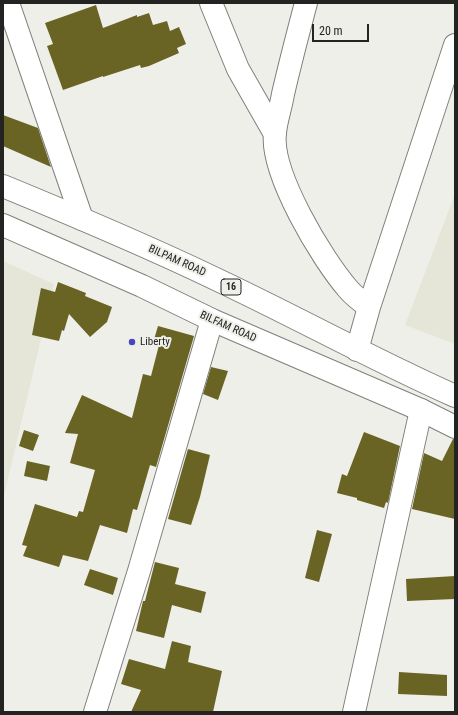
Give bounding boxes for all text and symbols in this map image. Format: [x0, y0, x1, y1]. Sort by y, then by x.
scale bar [314, 16, 371, 42]
text: 20 m [319, 24, 343, 38]
street label: BILPAM ROAD [146, 242, 208, 280]
road number: 16 [221, 279, 241, 295]
street label: BILFAM ROAD [198, 309, 258, 345]
place label: Liberty [140, 335, 170, 349]
marker: Liberty [127, 337, 137, 347]

